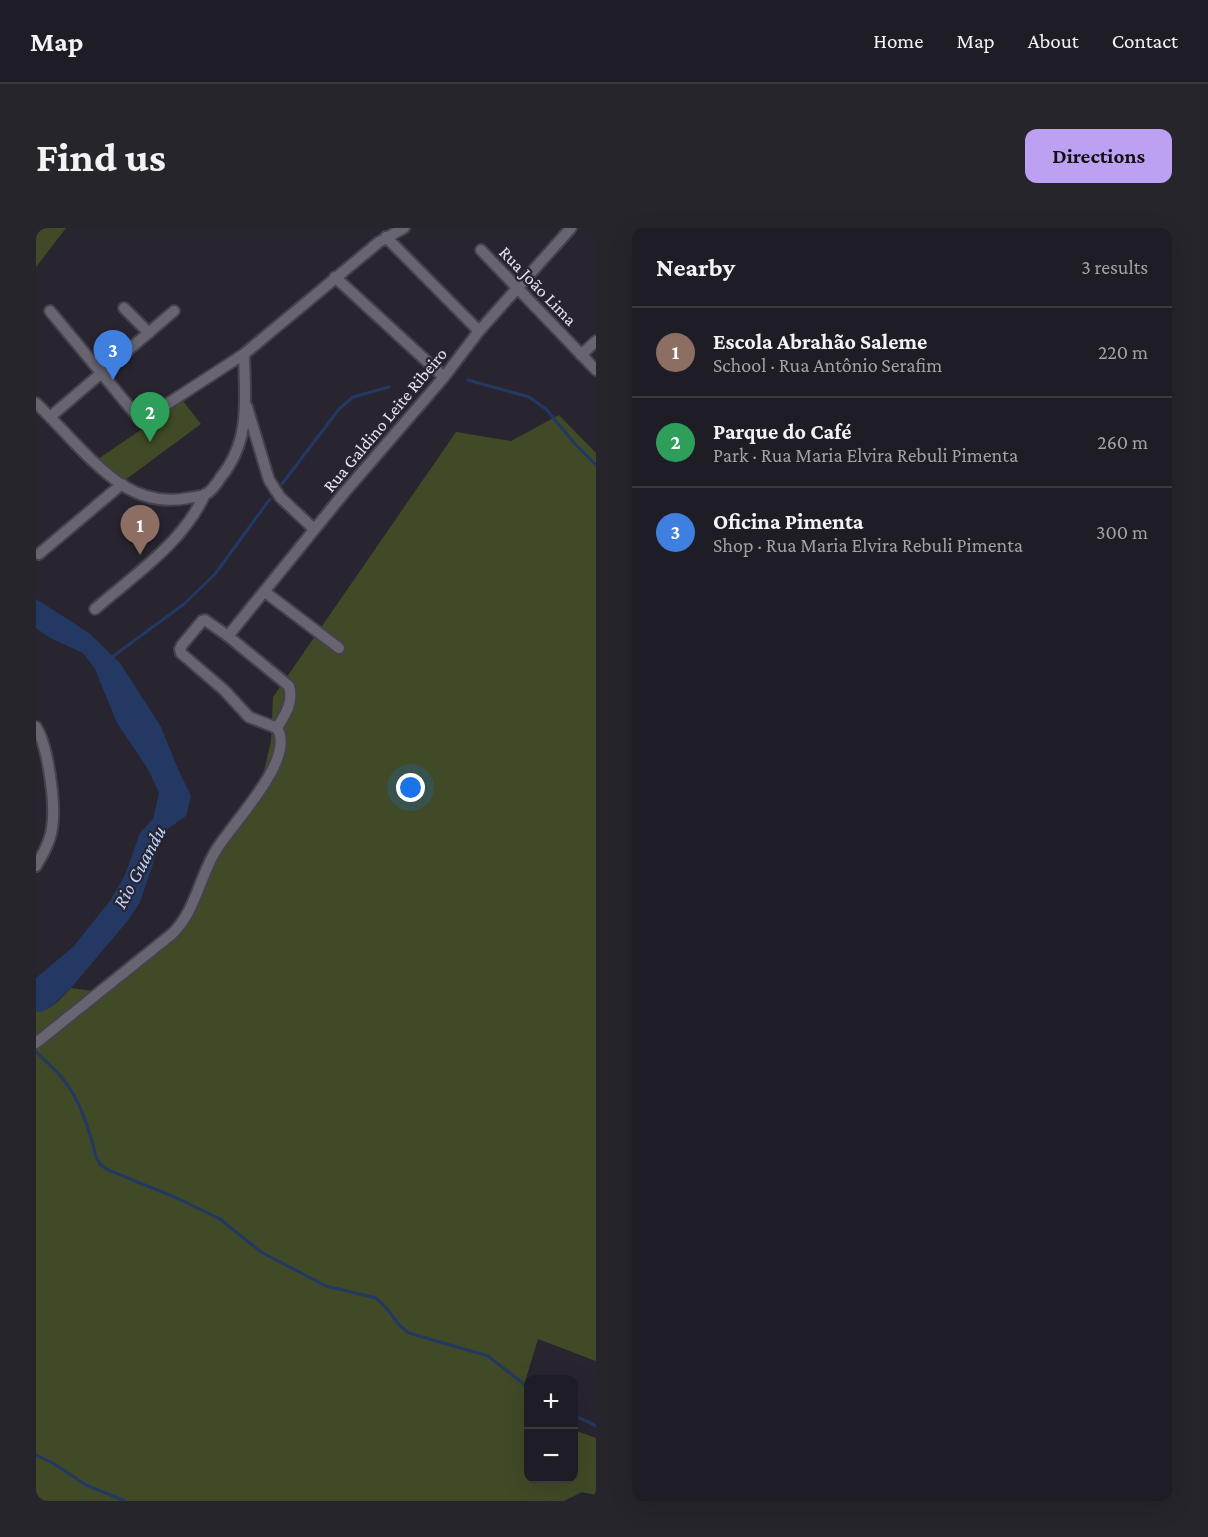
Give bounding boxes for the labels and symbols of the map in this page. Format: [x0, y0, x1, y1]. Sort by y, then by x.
street label: Rua João Lima [495, 242, 581, 330]
pin: 3 [94, 330, 133, 380]
street label: Rua Galdino Leite Ribeiro [319, 344, 451, 496]
pin: 2 [130, 392, 170, 442]
pin: 1 [120, 506, 160, 555]
your location [396, 773, 425, 802]
water label: Rio Guandu [108, 822, 170, 912]

